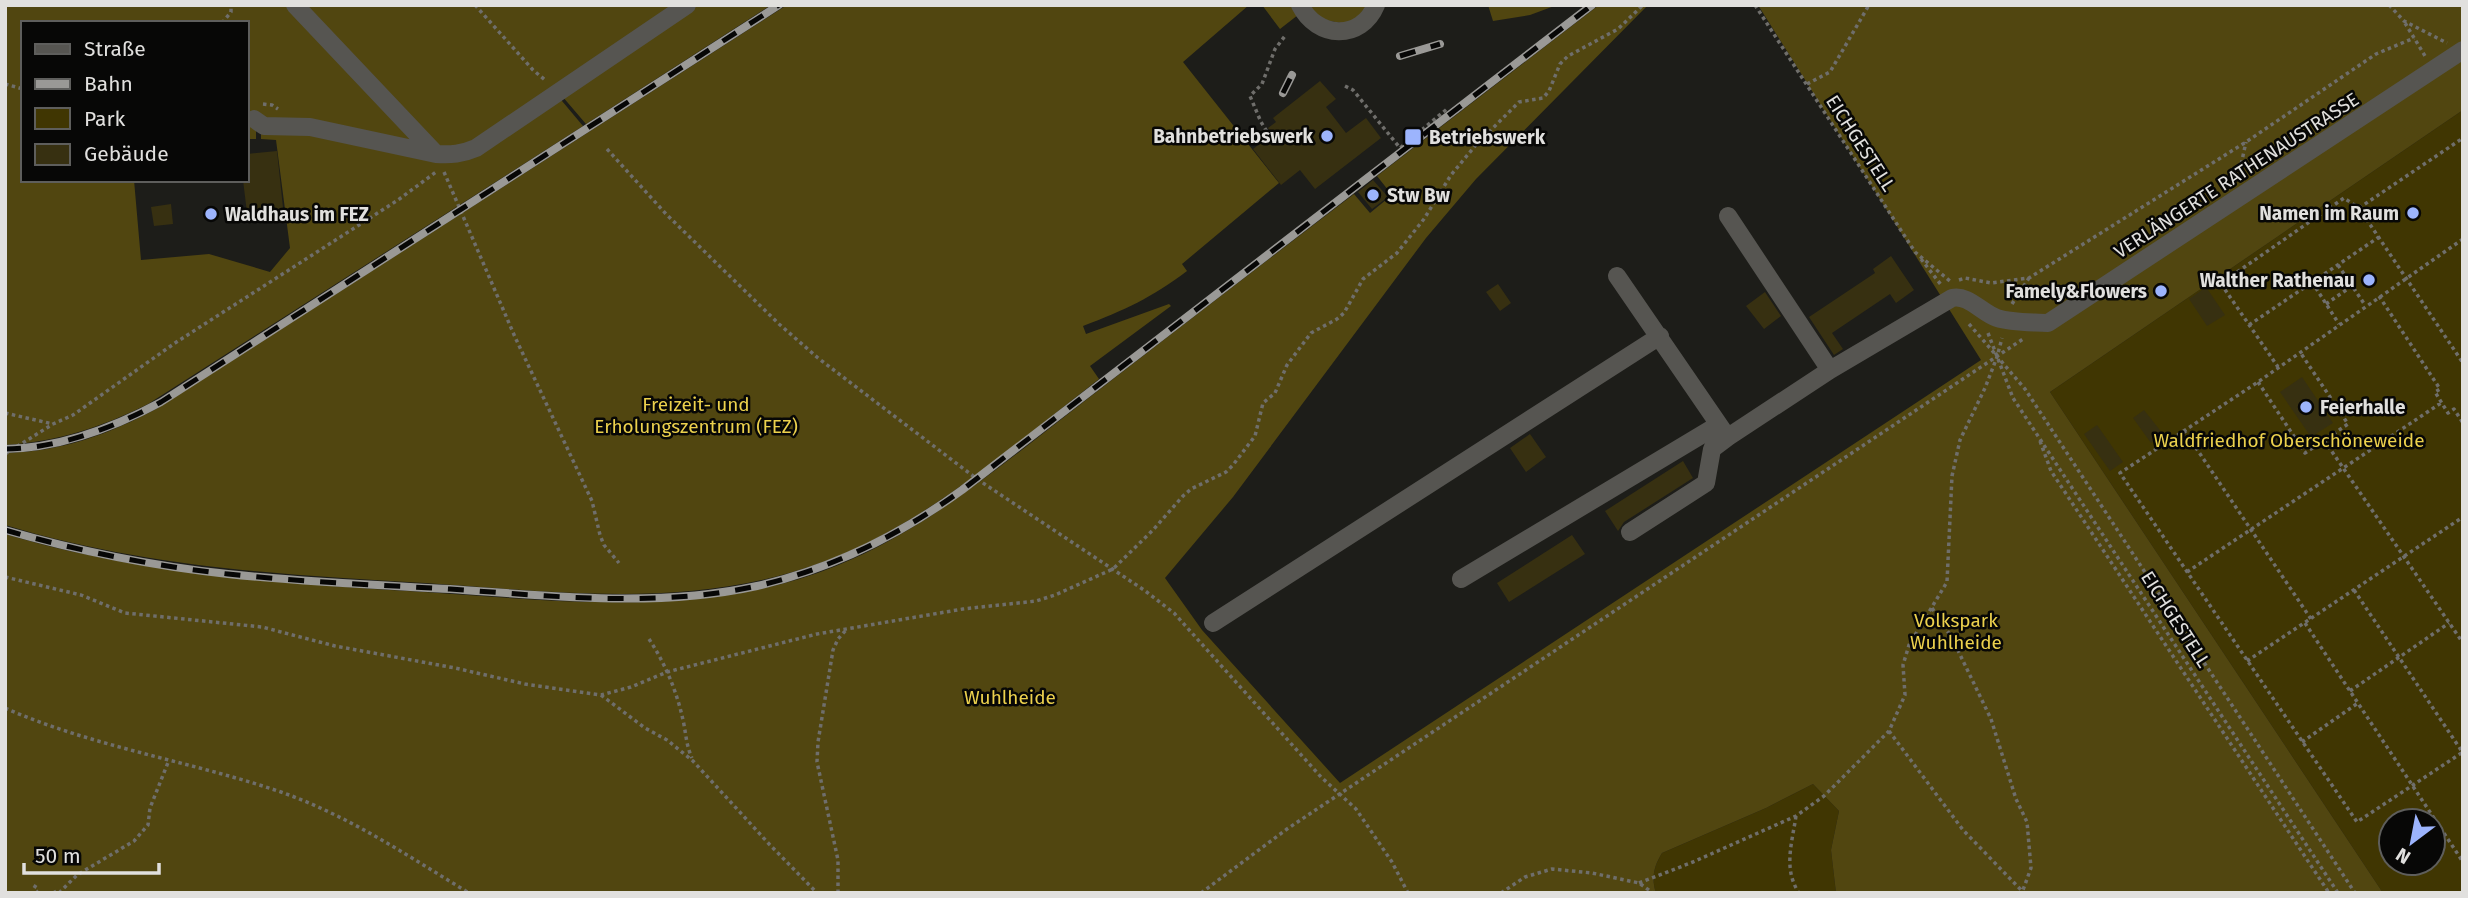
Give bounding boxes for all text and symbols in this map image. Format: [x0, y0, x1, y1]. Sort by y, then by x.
legend [21, 21, 248, 182]
text: Straße [84, 36, 146, 62]
text: Bahn [84, 71, 133, 97]
street label: VERLÄNGERTE RATHENAUSTRASSE [2110, 88, 2363, 263]
street label: EICHGESTELL [1821, 91, 1901, 196]
text: Park [84, 106, 126, 132]
place label: Bahnbetriebswerk [1153, 125, 1314, 148]
place label: Betriebswerk [1429, 126, 1546, 149]
marker: Betriebswerk [1403, 127, 1423, 147]
marker: Bahnbetriebswerk [1319, 128, 1335, 144]
text: Gebäude [84, 141, 169, 167]
place label: Stw Bw [1387, 184, 1451, 207]
marker: Stw Bw [1365, 187, 1381, 203]
place label: Namen im Raum [2259, 202, 2399, 225]
place label: Waldhaus im FEZ [225, 203, 369, 226]
marker: Namen im Raum [2405, 205, 2421, 221]
marker: Waldhaus im FEZ [203, 206, 219, 222]
place label: Walther Rathenau [2200, 269, 2355, 292]
marker: Walther Rathenau [2361, 272, 2377, 288]
place label: Famely&Flowers [2006, 280, 2147, 303]
marker: Famely&Flowers [2153, 283, 2169, 299]
park label: Freizeit- und Erholungszentrum (FEZ) [594, 393, 798, 438]
place label: Feierhalle [2320, 396, 2405, 419]
marker: Feierhalle [2298, 399, 2314, 415]
park label: Waldfriedhof Oberschöneweide [2153, 429, 2425, 452]
street label: EICHGESTELL [2136, 567, 2216, 672]
park label: Volkspark Wuhlheide [1910, 609, 2002, 654]
park label: Wuhlheide [964, 686, 1056, 709]
north arrow [2377, 807, 2447, 877]
scale bar [24, 832, 159, 876]
text: 50 m [35, 843, 81, 869]
text: N [2392, 843, 2415, 869]

